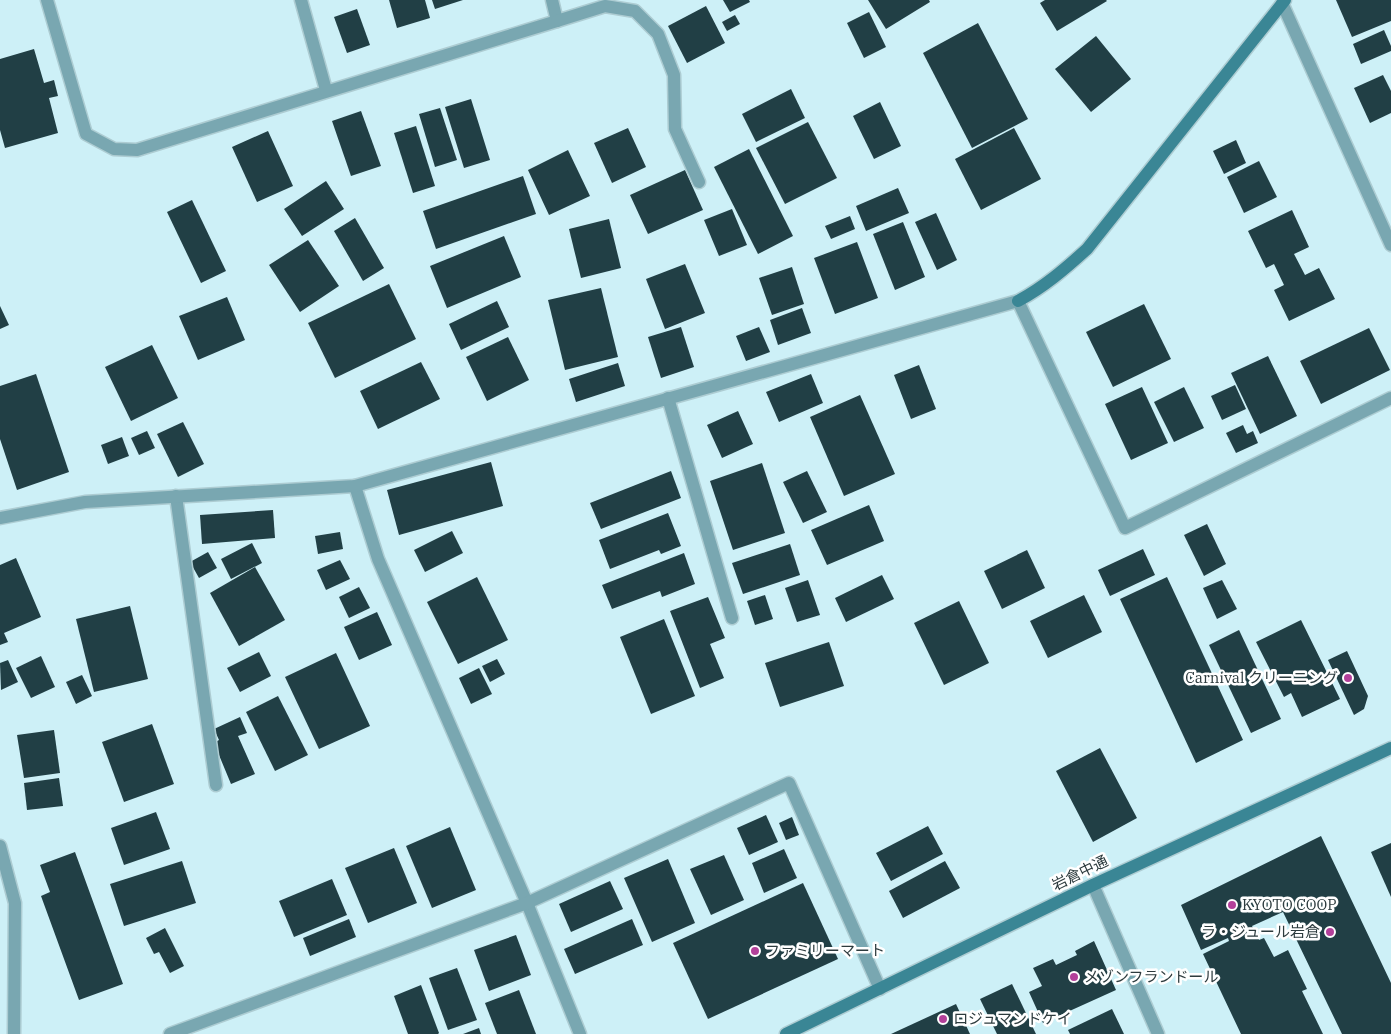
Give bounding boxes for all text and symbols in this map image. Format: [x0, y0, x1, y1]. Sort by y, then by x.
place label: Carnival クリーニング [1185, 668, 1338, 687]
marker: Carnival クリーニング [1342, 672, 1354, 684]
street label: 岩倉中通 [1049, 851, 1111, 894]
place label: KYOTO COOP [1242, 895, 1337, 914]
marker: KYOTO COOP [1226, 899, 1238, 911]
place label: ラ・ジュール岩倉 [1201, 922, 1320, 941]
marker: ラ・ジュール岩倉 [1324, 926, 1336, 938]
place label: ファミリーマート [765, 941, 885, 960]
marker: ファミリーマート [749, 945, 761, 957]
place label: メゾンフランドール [1084, 967, 1219, 986]
marker: メゾンフランドール [1068, 971, 1080, 983]
place label: ロジュマンドケイ [953, 1009, 1072, 1028]
marker: ロジュマンドケイ [937, 1013, 949, 1025]

